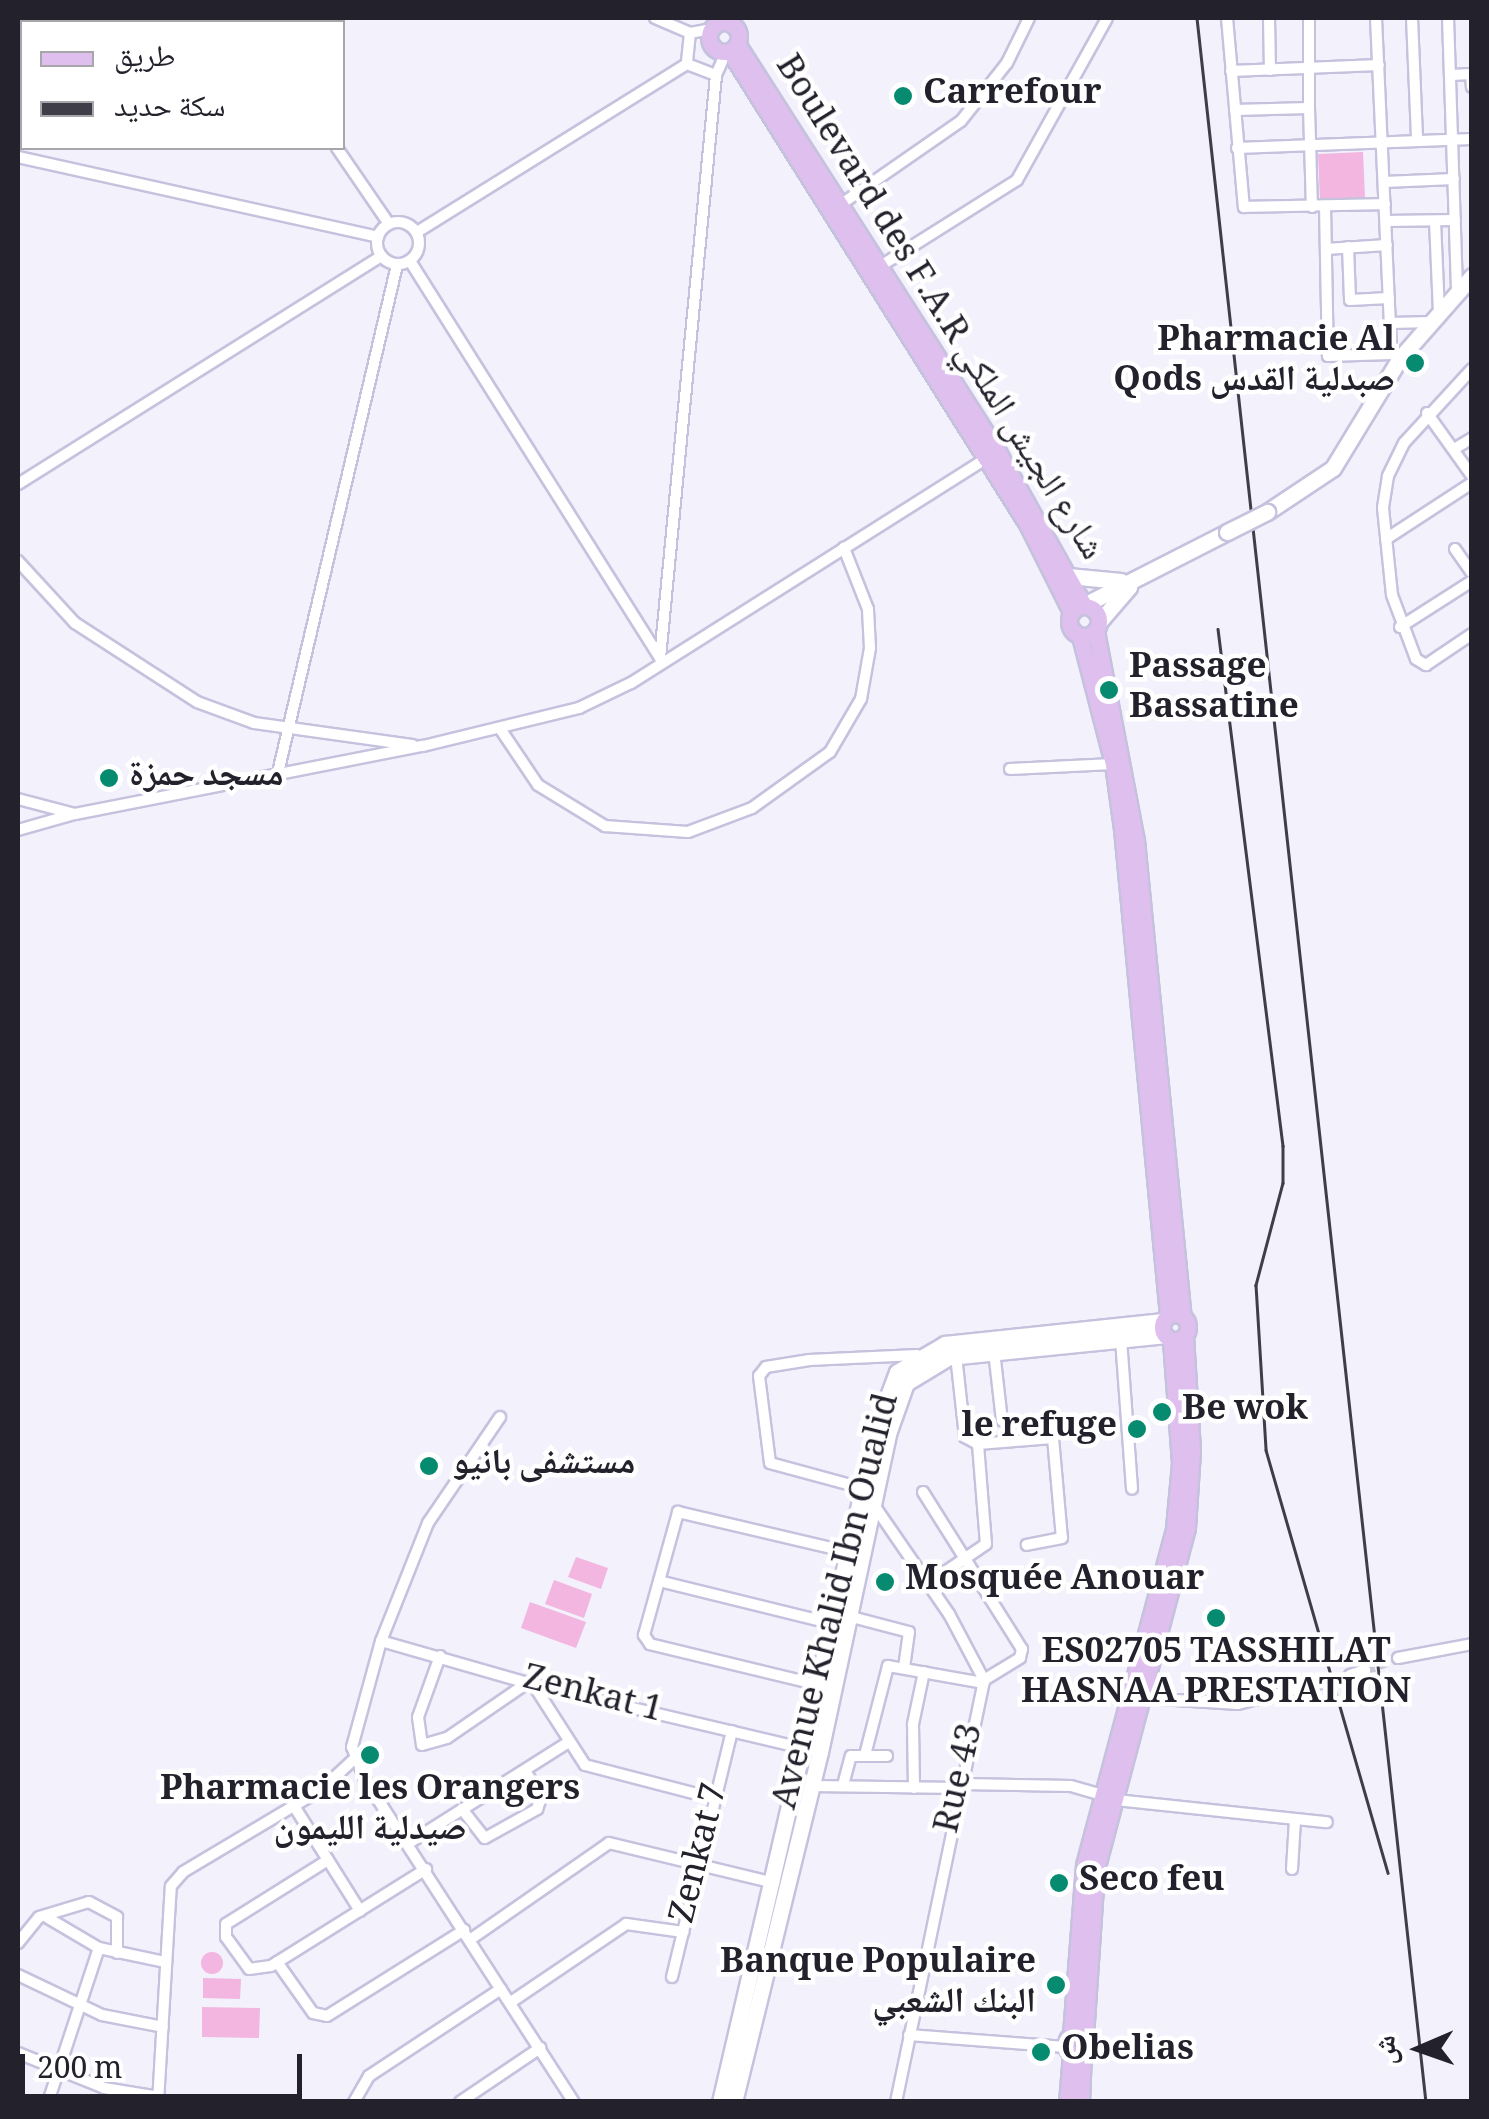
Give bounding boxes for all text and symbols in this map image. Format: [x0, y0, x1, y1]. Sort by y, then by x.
legend [20, 20, 345, 150]
text: طريق [114, 34, 175, 85]
street label: Boulevard des F.A.R شارع الجيش الملكي [764, 49, 1110, 569]
place label: Carrefour [923, 75, 1101, 117]
text: سكة حديد [114, 84, 226, 135]
marker: Carrefour [892, 85, 914, 107]
place label: Pharmacie Al Qods صبدلية القدس [1113, 322, 1395, 404]
marker: Pharmacie Al Qods صبدلية القدس [1404, 352, 1426, 374]
place label: Passage Bassatine [1129, 649, 1299, 731]
marker: Passage Bassatine [1098, 679, 1120, 701]
place label: مسجد حمزة [129, 757, 284, 799]
marker: مسجد حمزة [98, 767, 120, 789]
street label: Avenue Khalid Ibn Oualid [767, 1390, 911, 1814]
place label: Be wok [1182, 1391, 1308, 1433]
marker: Be wok [1151, 1401, 1173, 1423]
place label: le refuge [961, 1408, 1117, 1450]
marker: le refuge [1126, 1418, 1148, 1440]
place label: مستشفى بانيو [452, 1445, 635, 1487]
marker: مستشفى بانيو [416, 1453, 442, 1479]
place label: Mosquée Anouar [905, 1561, 1204, 1603]
marker: Mosquée Anouar [874, 1571, 896, 1593]
marker: ES02705 TASSHILAT HASNAA PRESTATION [1205, 1607, 1227, 1629]
place label: ES02705 TASSHILAT HASNAA PRESTATION [1021, 1634, 1411, 1716]
street label: Zenkat 1 [518, 1659, 666, 1735]
street label: Rue 43 [929, 1720, 995, 1838]
marker: Pharmacie les Orangers صيدلية الليمون [359, 1744, 381, 1766]
place label: Pharmacie les Orangers صيدلية الليمون [160, 1771, 580, 1853]
street label: Zenkat 7 [664, 1780, 740, 1928]
place label: Seco feu [1079, 1862, 1225, 1904]
marker: Seco feu [1048, 1872, 1070, 1894]
place label: Banque Populaire البنك الشعبي [720, 1944, 1036, 2026]
marker: Banque Populaire البنك الشعبي [1045, 1974, 1067, 1996]
north arrow [1369, 1999, 1469, 2099]
place label: Obelias [1061, 2031, 1194, 2073]
scale bar [25, 2034, 308, 2096]
text: ش [1365, 2034, 1414, 2066]
marker: Obelias [1030, 2041, 1052, 2063]
text: 200 m [37, 2046, 122, 2097]

